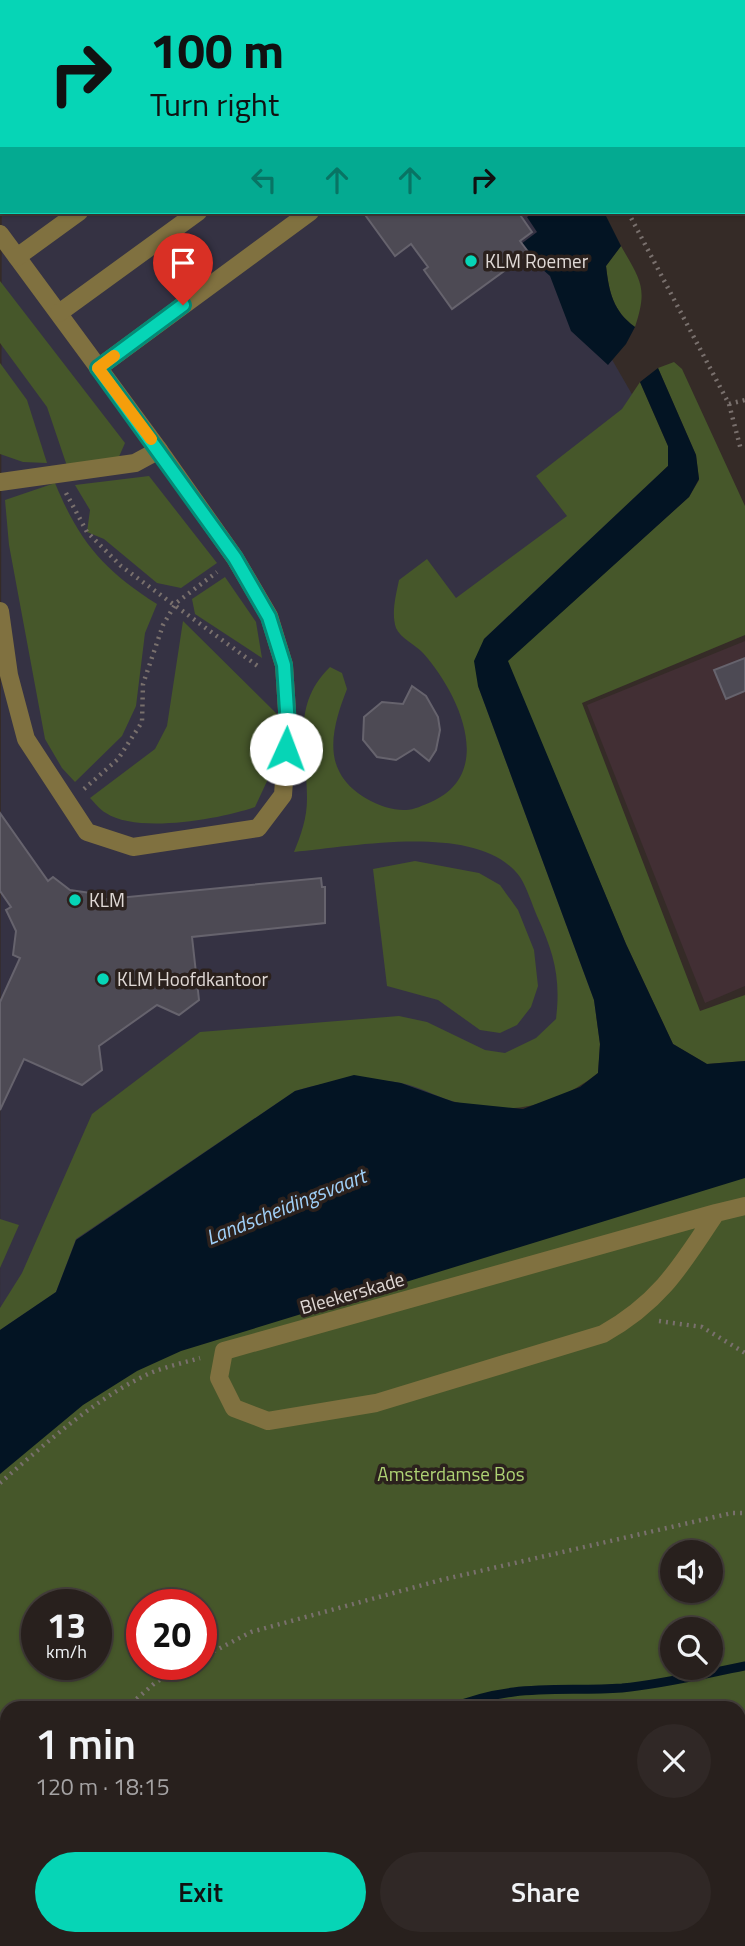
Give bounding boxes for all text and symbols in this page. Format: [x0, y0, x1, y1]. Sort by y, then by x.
text: 100 m [150, 12, 284, 87]
icon: right [35, 28, 126, 119]
text: Turn right [150, 80, 279, 128]
icon: left [245, 161, 283, 199]
icon: ahead [318, 161, 356, 199]
icon: ahead [391, 161, 429, 199]
icon: right [464, 161, 502, 199]
pin [153, 233, 213, 305]
icon: arrive [164, 244, 202, 282]
place label: KLM Roemer [485, 246, 589, 275]
marker: KLM Roemer [463, 253, 479, 269]
position arrow [249, 712, 323, 786]
place label: KLM [89, 885, 125, 914]
marker: KLM [67, 892, 83, 908]
place label: KLM Hoofdkantoor [117, 964, 268, 993]
marker: KLM Hoofdkantoor [95, 971, 111, 987]
water label: Landscheidingsvaart [201, 1159, 373, 1253]
street label: Bleekerskade [296, 1264, 407, 1321]
park label: Amsterdamse Bos [377, 1459, 525, 1488]
map controls [660, 1540, 723, 1680]
button: sound [660, 1540, 723, 1603]
speed limit sign: 20 [126, 1589, 217, 1680]
text: 13 [47, 1598, 86, 1652]
button: search [660, 1617, 723, 1680]
text: km/h [46, 1638, 87, 1665]
text: 1 min [35, 1711, 136, 1775]
button: close [637, 1724, 711, 1798]
text: 120 m · 18:15 [35, 1769, 170, 1804]
button: Exit [35, 1852, 366, 1932]
button: Share [380, 1852, 711, 1932]

